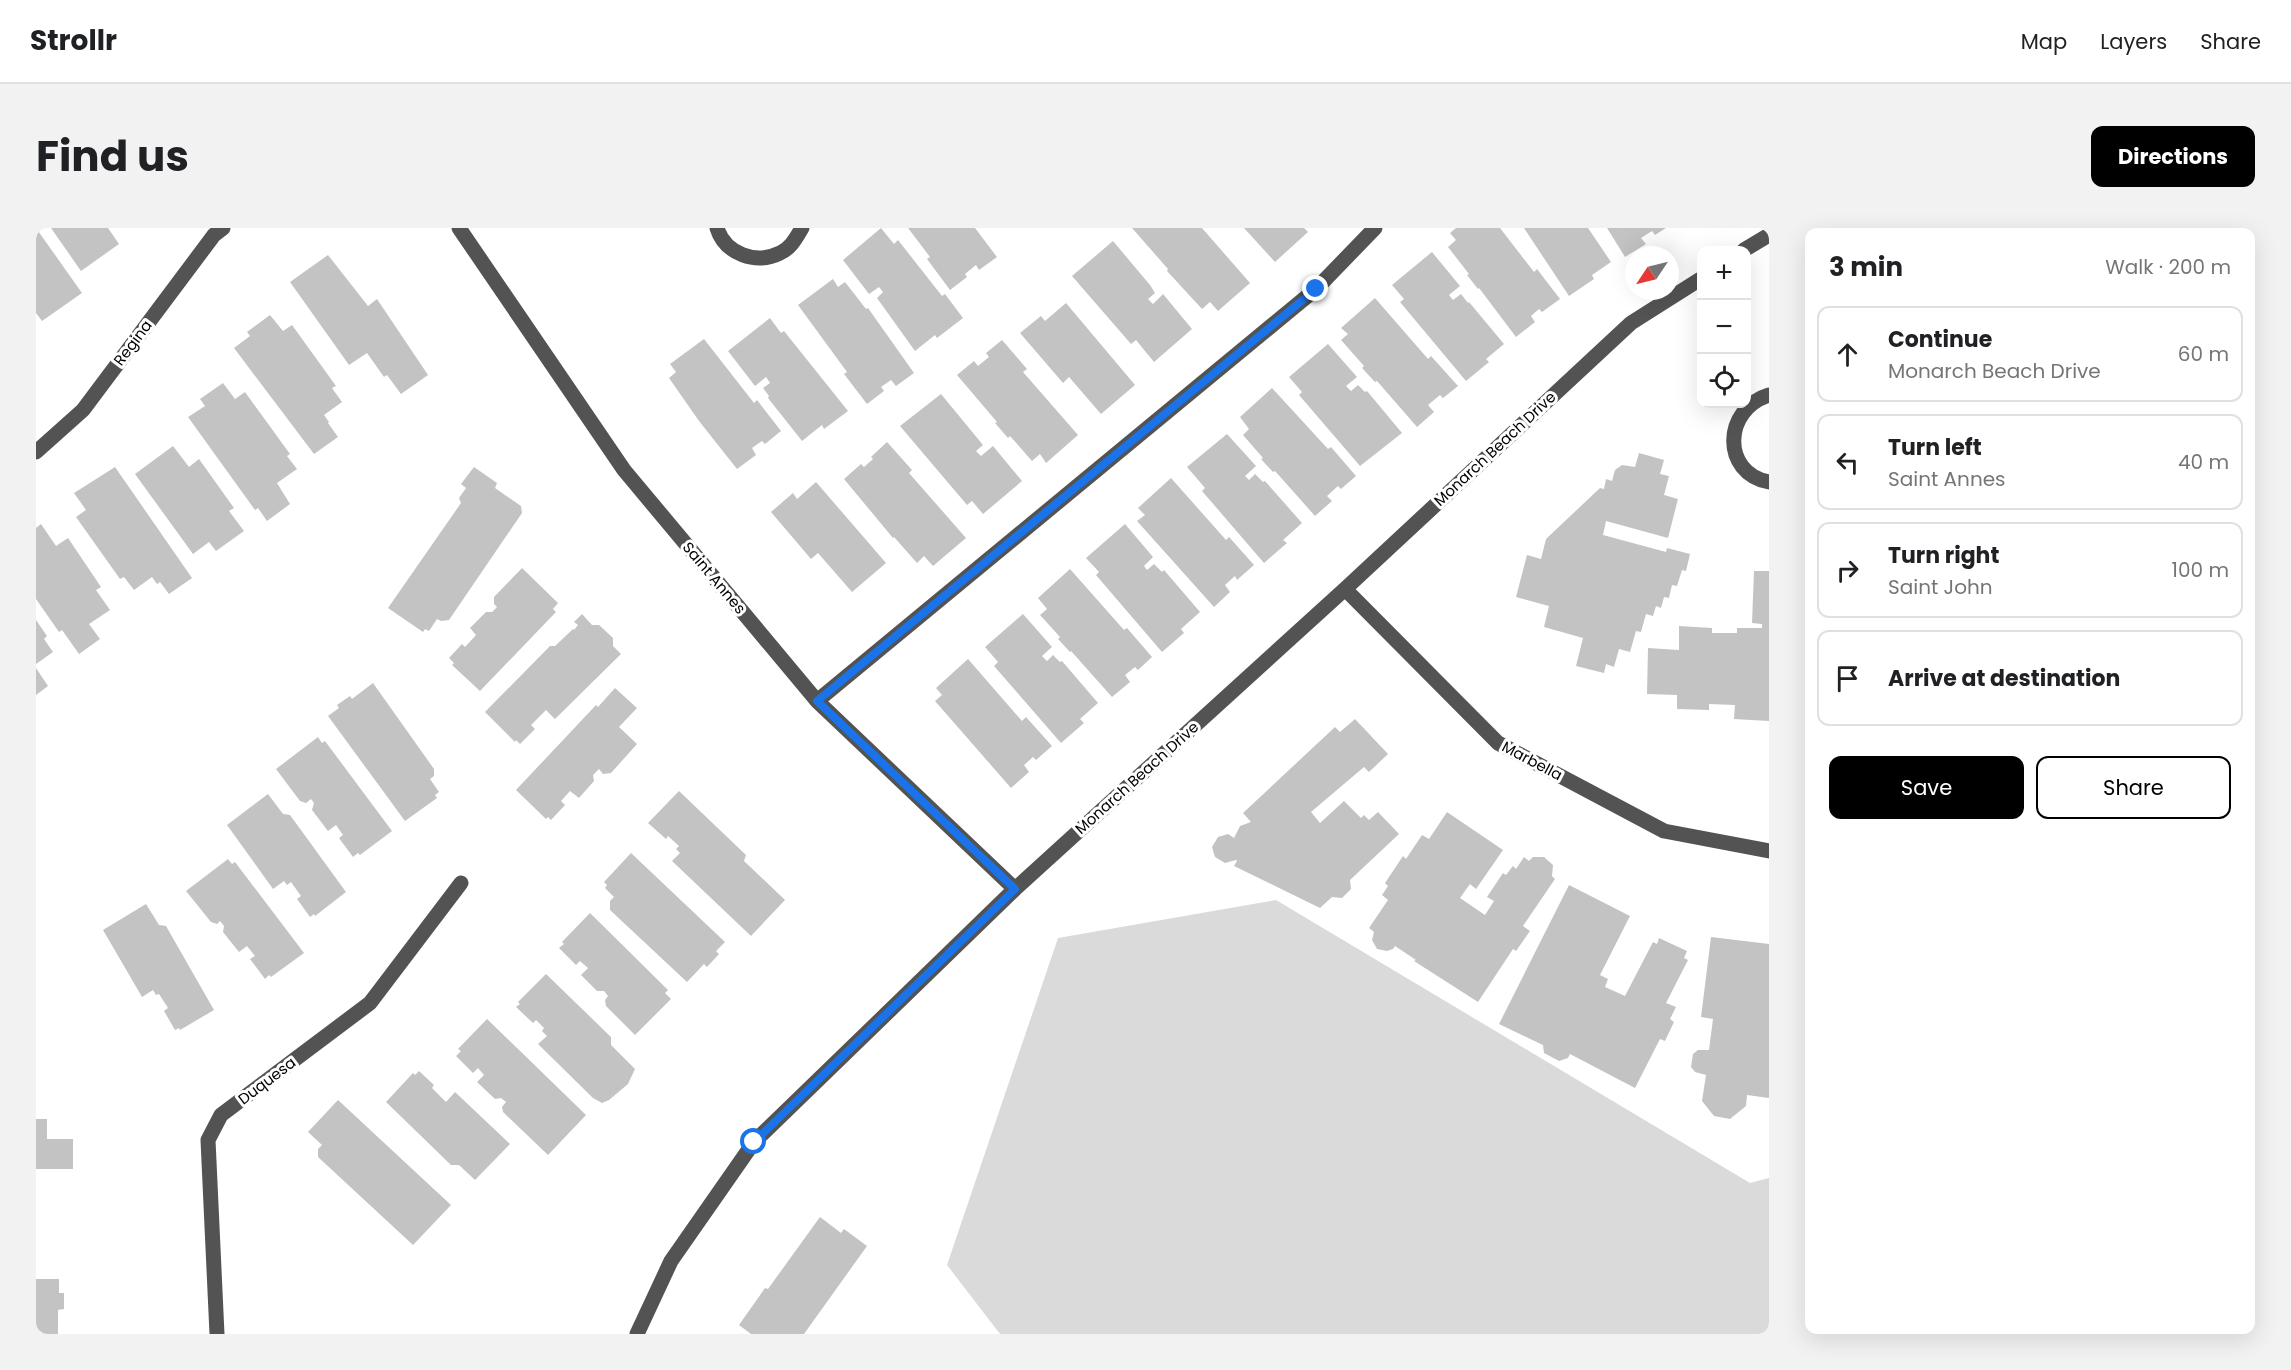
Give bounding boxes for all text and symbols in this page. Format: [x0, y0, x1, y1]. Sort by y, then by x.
text: Strollr [30, 21, 117, 60]
text: Map [2021, 27, 2067, 56]
text: Layers [2100, 27, 2167, 56]
text: Share [2200, 27, 2261, 56]
button: Directions [2091, 126, 2255, 187]
text: Find us [36, 127, 189, 186]
north arrow [1625, 246, 1679, 300]
map controls [1697, 246, 1751, 408]
button: + [1697, 246, 1751, 300]
text: 3 min [1829, 249, 1903, 285]
text: Walk · 200 m [2105, 253, 2231, 281]
route end [1302, 275, 1328, 301]
button: − [1697, 300, 1751, 354]
street label: Regina [109, 316, 157, 370]
text: Continue [1888, 324, 1992, 355]
icon: ahead [1831, 338, 1864, 371]
text: 60 m [2178, 340, 2229, 368]
button: locate [1697, 354, 1751, 408]
text: Monarch Beach Drive [1888, 357, 2101, 385]
street label: Monarch Beach Drive [1429, 387, 1560, 511]
text: Turn left [1888, 432, 1982, 463]
icon: left [1831, 446, 1864, 479]
text: 40 m [2178, 448, 2229, 476]
text: Saint Annes [1888, 465, 2006, 493]
street label: Saint Annes [678, 537, 751, 618]
text: Turn right [1888, 540, 1999, 571]
icon: right [1831, 554, 1864, 587]
text: 100 m [2172, 556, 2229, 584]
text: Saint John [1888, 573, 1993, 601]
icon: arrive [1831, 662, 1864, 695]
text: Arrive at destination [1888, 663, 2120, 694]
street label: Monarch Beach Drive [1070, 716, 1203, 839]
street label: Marbella [1498, 736, 1566, 785]
button: Save [1829, 756, 2024, 819]
button: Share [2036, 756, 2231, 819]
street label: Duquesa [234, 1052, 300, 1109]
route start [740, 1128, 766, 1154]

